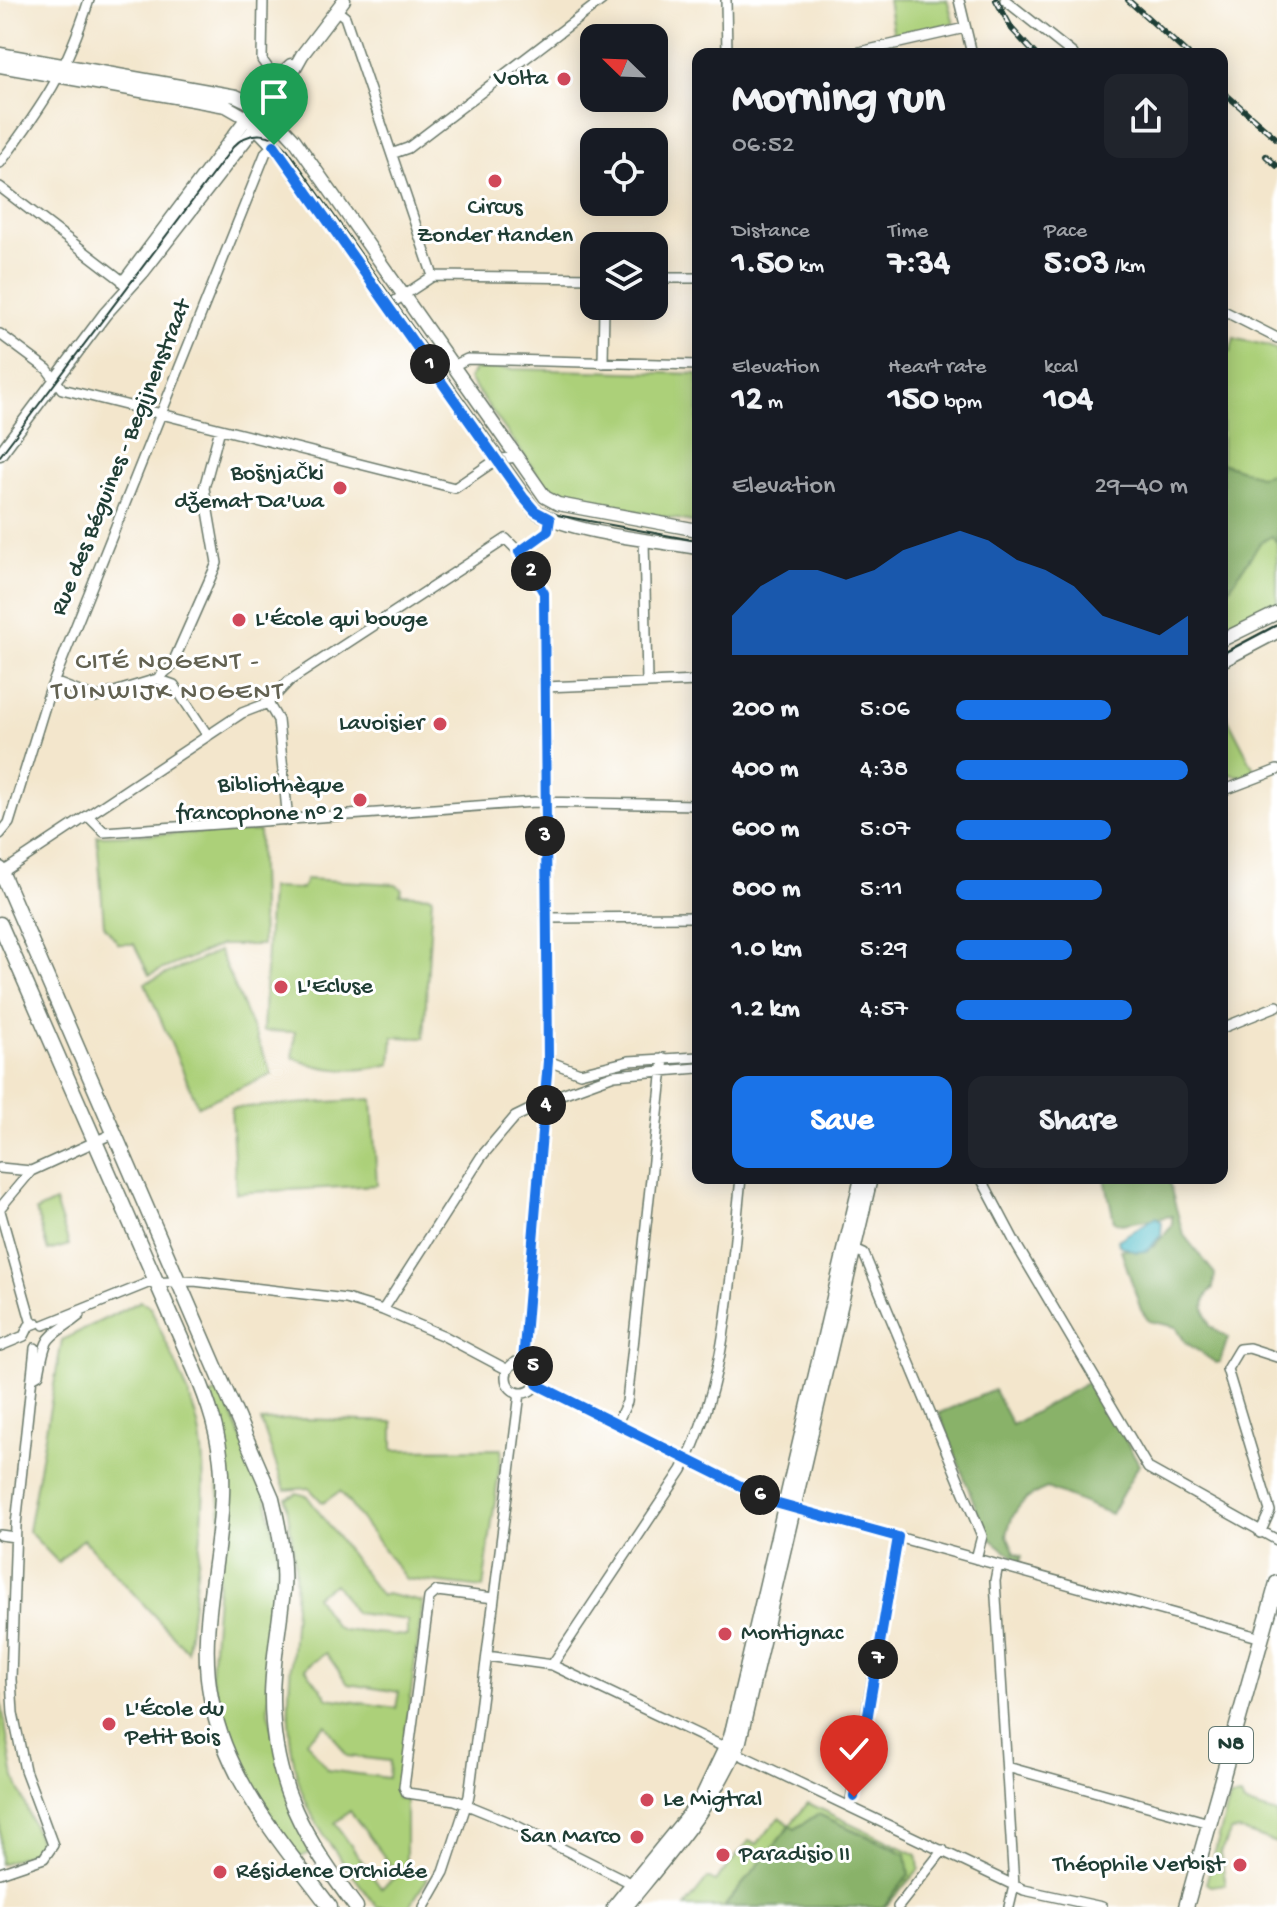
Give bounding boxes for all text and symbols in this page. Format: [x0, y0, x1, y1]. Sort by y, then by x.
north arrow [580, 24, 668, 112]
map controls [580, 24, 668, 320]
pin [240, 63, 308, 145]
place label: Volta [493, 65, 549, 94]
marker: Volta [555, 70, 573, 88]
button: share [1104, 74, 1188, 158]
icon: arrive [252, 75, 296, 119]
text: Morning run [732, 75, 945, 127]
button: locate [580, 128, 668, 216]
text: 06:52 [732, 131, 795, 162]
marker: Circus Zonder Handen [486, 172, 504, 190]
place label: Circus Zonder Handen [417, 194, 574, 251]
text: Distance [732, 219, 810, 245]
text: Time [888, 219, 928, 245]
text: Pace [1044, 219, 1087, 245]
button: layers [580, 232, 668, 320]
text: 1.50 [732, 245, 794, 285]
text: 7:34 [888, 245, 950, 285]
text: 5:03 [1044, 245, 1110, 285]
text: km [794, 254, 824, 280]
text: /km [1110, 254, 1145, 280]
street label: Rue des Béguines - Begijnenstraat [45, 294, 200, 620]
pin: 1 [410, 344, 450, 384]
text: 1 [426, 351, 434, 377]
text: Elevation [732, 355, 819, 381]
text: Heart rate [888, 355, 986, 381]
text: kcal [1044, 355, 1078, 381]
text: 12 [732, 381, 762, 421]
text: 150 [888, 381, 939, 421]
text: 104 [1044, 381, 1093, 421]
text: m [762, 390, 783, 416]
text: bpm [939, 390, 982, 416]
place label: Bošnjački džemat Da'wa [174, 460, 325, 517]
text: Elevation [732, 472, 835, 503]
text: 29–40 m [1095, 472, 1188, 503]
marker: Bošnjački džemat Da'wa [331, 479, 349, 497]
pin: 2 [511, 551, 551, 591]
text: 2 [526, 558, 536, 584]
place label: L'École qui bouge [255, 606, 428, 635]
marker: L'École qui bouge [230, 611, 248, 629]
district label: CITÉ NOGENT - TUINWIJK NOGENT [49, 648, 285, 709]
text: 200 m [732, 695, 799, 726]
text: 5:06 [860, 695, 910, 726]
place label: Lavoisier [339, 710, 427, 739]
marker: Lavoisier [431, 715, 449, 733]
text: 400 m [732, 755, 798, 786]
text: 4:38 [860, 755, 908, 786]
place label: Bibliothèque francophone n° 2 [176, 772, 345, 829]
marker: Bibliothèque francophone n° 2 [351, 791, 369, 809]
text: 600 m [732, 815, 799, 846]
text: 5:07 [860, 815, 910, 846]
pin: 3 [525, 816, 565, 856]
text: 3 [539, 823, 551, 849]
text: 800 m [732, 875, 800, 906]
text: 5:11 [860, 875, 903, 906]
text: 1.0 km [732, 935, 802, 966]
text: 5:29 [860, 935, 908, 966]
place label: L'Ecluse [297, 973, 373, 1002]
marker: L'Ecluse [272, 978, 290, 996]
text: 1.2 km [732, 995, 800, 1026]
text: 4:57 [860, 995, 908, 1026]
button: Save [732, 1076, 952, 1168]
button: Share [968, 1076, 1188, 1168]
pin: 4 [526, 1085, 566, 1125]
text: 4 [541, 1092, 551, 1118]
pin: 5 [513, 1346, 553, 1386]
text: 5 [527, 1353, 539, 1379]
pin: 6 [740, 1475, 780, 1515]
text: 6 [754, 1482, 766, 1508]
place label: Montignac [741, 1620, 844, 1649]
marker: Montignac [716, 1625, 734, 1643]
pin: 7 [858, 1639, 898, 1679]
text: 7 [872, 1646, 884, 1672]
place label: L'École du Petit Bois [124, 1696, 224, 1753]
marker: L'École du Petit Bois [100, 1715, 118, 1733]
pin [820, 1715, 888, 1797]
icon: check [832, 1727, 876, 1771]
road number: N8 [1209, 1727, 1253, 1763]
place label: Le Migtral [663, 1786, 762, 1815]
marker: Le Migtral [638, 1791, 656, 1809]
place label: San Marco [520, 1823, 621, 1852]
marker: San Marco [628, 1828, 646, 1846]
place label: Paradisio II [738, 1841, 850, 1870]
marker: Paradisio II [714, 1846, 732, 1864]
place label: Théophile Verbist [1051, 1851, 1226, 1880]
marker: Théophile Verbist [1231, 1856, 1249, 1874]
place label: Résidence Orchidée [236, 1858, 428, 1887]
marker: Résidence Orchidée [211, 1863, 229, 1881]

